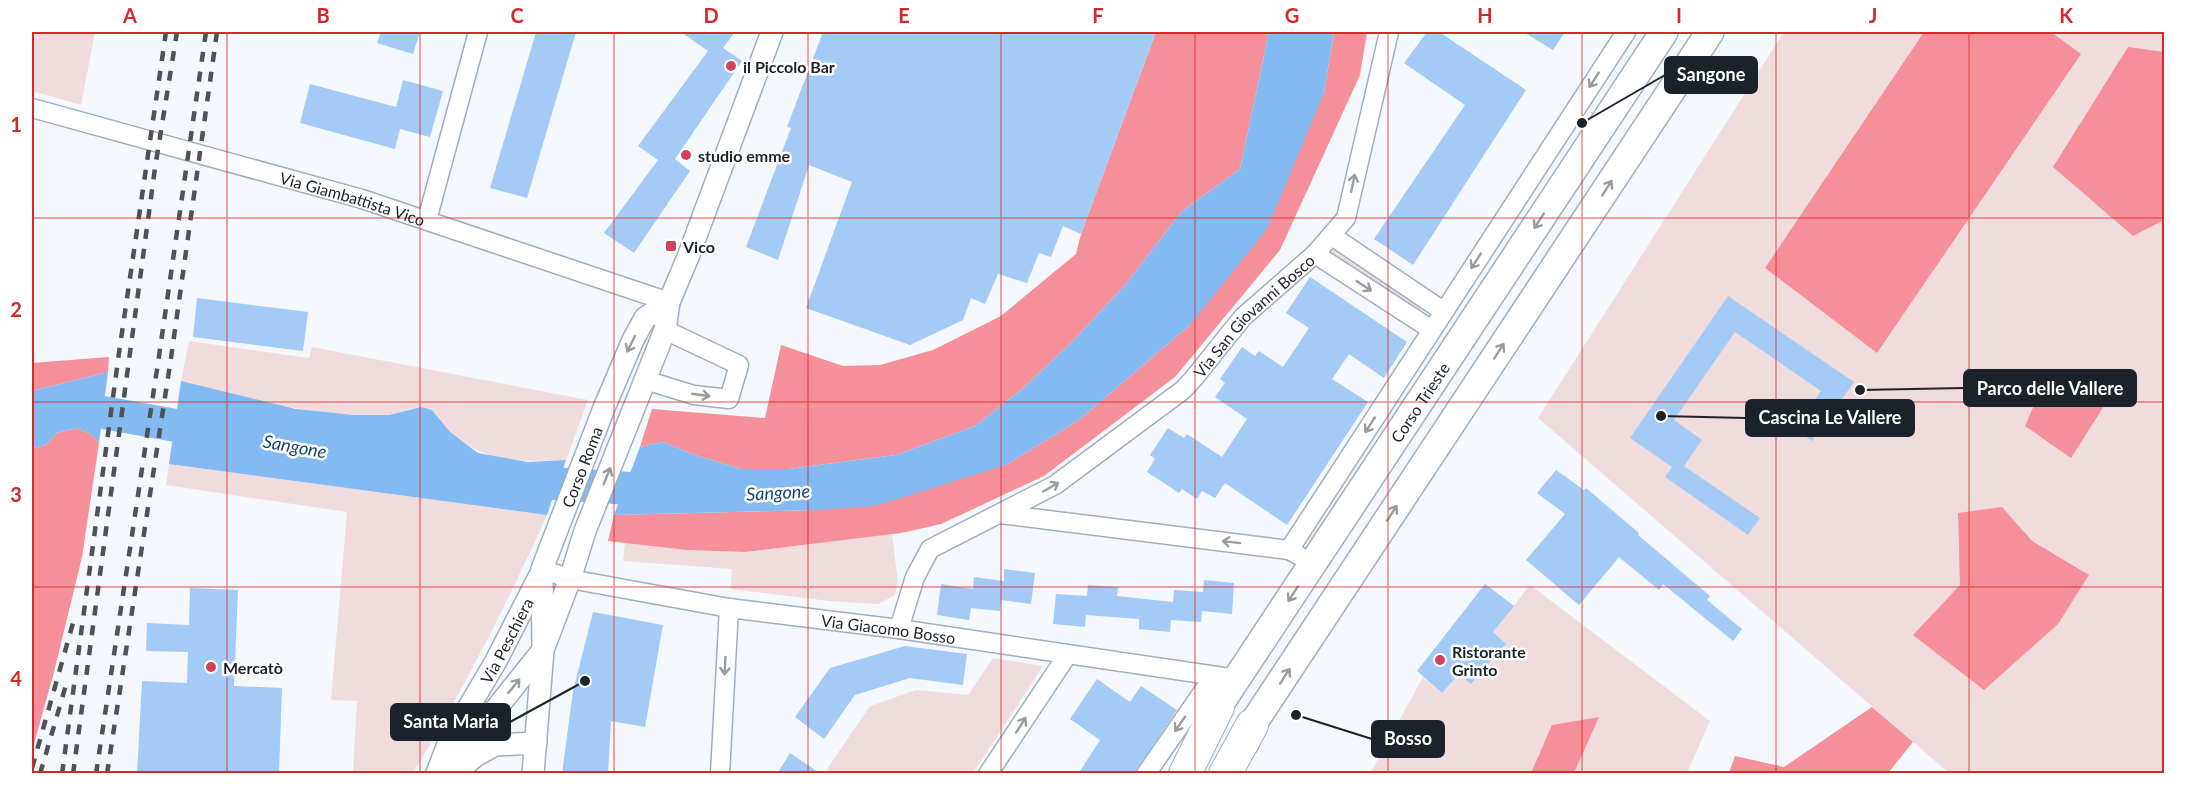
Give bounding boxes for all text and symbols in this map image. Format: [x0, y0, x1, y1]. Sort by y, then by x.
text: A [122, 3, 137, 27]
text: B [316, 3, 330, 27]
text: C [510, 3, 524, 27]
text: D [703, 3, 719, 27]
text: E [898, 3, 910, 27]
text: F [1092, 3, 1104, 27]
text: G [1285, 3, 1299, 27]
text: H [1477, 3, 1493, 27]
text: I [1676, 3, 1682, 27]
text: J [1869, 3, 1877, 27]
text: K [2059, 3, 2073, 27]
place label: il Piccolo Bar [743, 57, 835, 76]
callout: Sangone [1665, 57, 1757, 93]
marker: il Piccolo Bar [724, 59, 738, 73]
text: Sangone [1677, 63, 1746, 85]
one-way arrow [1588, 72, 1600, 88]
text: 1 [10, 112, 22, 136]
place label: studio emme [698, 146, 791, 165]
marker: studio emme [679, 148, 693, 162]
street label: Via Giambattista Vico [278, 167, 428, 229]
one-way arrow [1348, 174, 1359, 193]
one-way arrow [1601, 180, 1613, 197]
one-way arrow [1533, 212, 1545, 228]
place label: Vico [682, 237, 715, 256]
marker: Vico [664, 239, 678, 253]
street label: Via San Giovanni Bosco [1189, 250, 1318, 381]
one-way arrow [1470, 252, 1482, 269]
one-way arrow [1355, 280, 1372, 292]
text: 2 [10, 297, 22, 321]
one-way arrow [625, 335, 637, 353]
one-way arrow [1493, 342, 1506, 359]
street label: Corso Trieste [1386, 359, 1453, 446]
callout: Parco delle Vallere [1964, 370, 2136, 406]
text: Parco delle Vallere [1977, 377, 2124, 399]
one-way arrow [691, 390, 710, 401]
callout: Cascina Le Vallere [1746, 400, 1914, 436]
text: Cascina Le Vallere [1759, 406, 1902, 428]
one-way arrow [1364, 416, 1376, 433]
street label: Corso Roma [557, 424, 606, 510]
water label: Sangone [262, 430, 328, 462]
one-way arrow [603, 468, 614, 486]
water label: Sangone [746, 479, 810, 505]
one-way arrow [1042, 480, 1059, 492]
text: 3 [10, 482, 22, 506]
one-way arrow [1386, 506, 1398, 522]
one-way arrow [1221, 537, 1241, 548]
one-way arrow [1287, 585, 1299, 601]
street label: Via Peschiera [476, 594, 536, 686]
street label: Via Giacomo Bosso [820, 610, 957, 647]
place label: Ristorante Grinto [1452, 642, 1526, 679]
marker: Ristorante Grinto [1433, 653, 1447, 667]
one-way arrow [720, 656, 731, 676]
place label: Mercatò [223, 658, 283, 677]
marker: Mercatò [204, 660, 218, 674]
text: 4 [10, 666, 22, 690]
one-way arrow [1279, 668, 1291, 685]
one-way arrow [507, 678, 520, 694]
callout: Santa Maria [391, 704, 510, 740]
text: Santa Maria [403, 710, 499, 732]
one-way arrow [1174, 715, 1186, 732]
one-way arrow [1015, 717, 1027, 733]
callout: Bosso [1372, 721, 1444, 757]
text: Bosso [1384, 727, 1432, 749]

